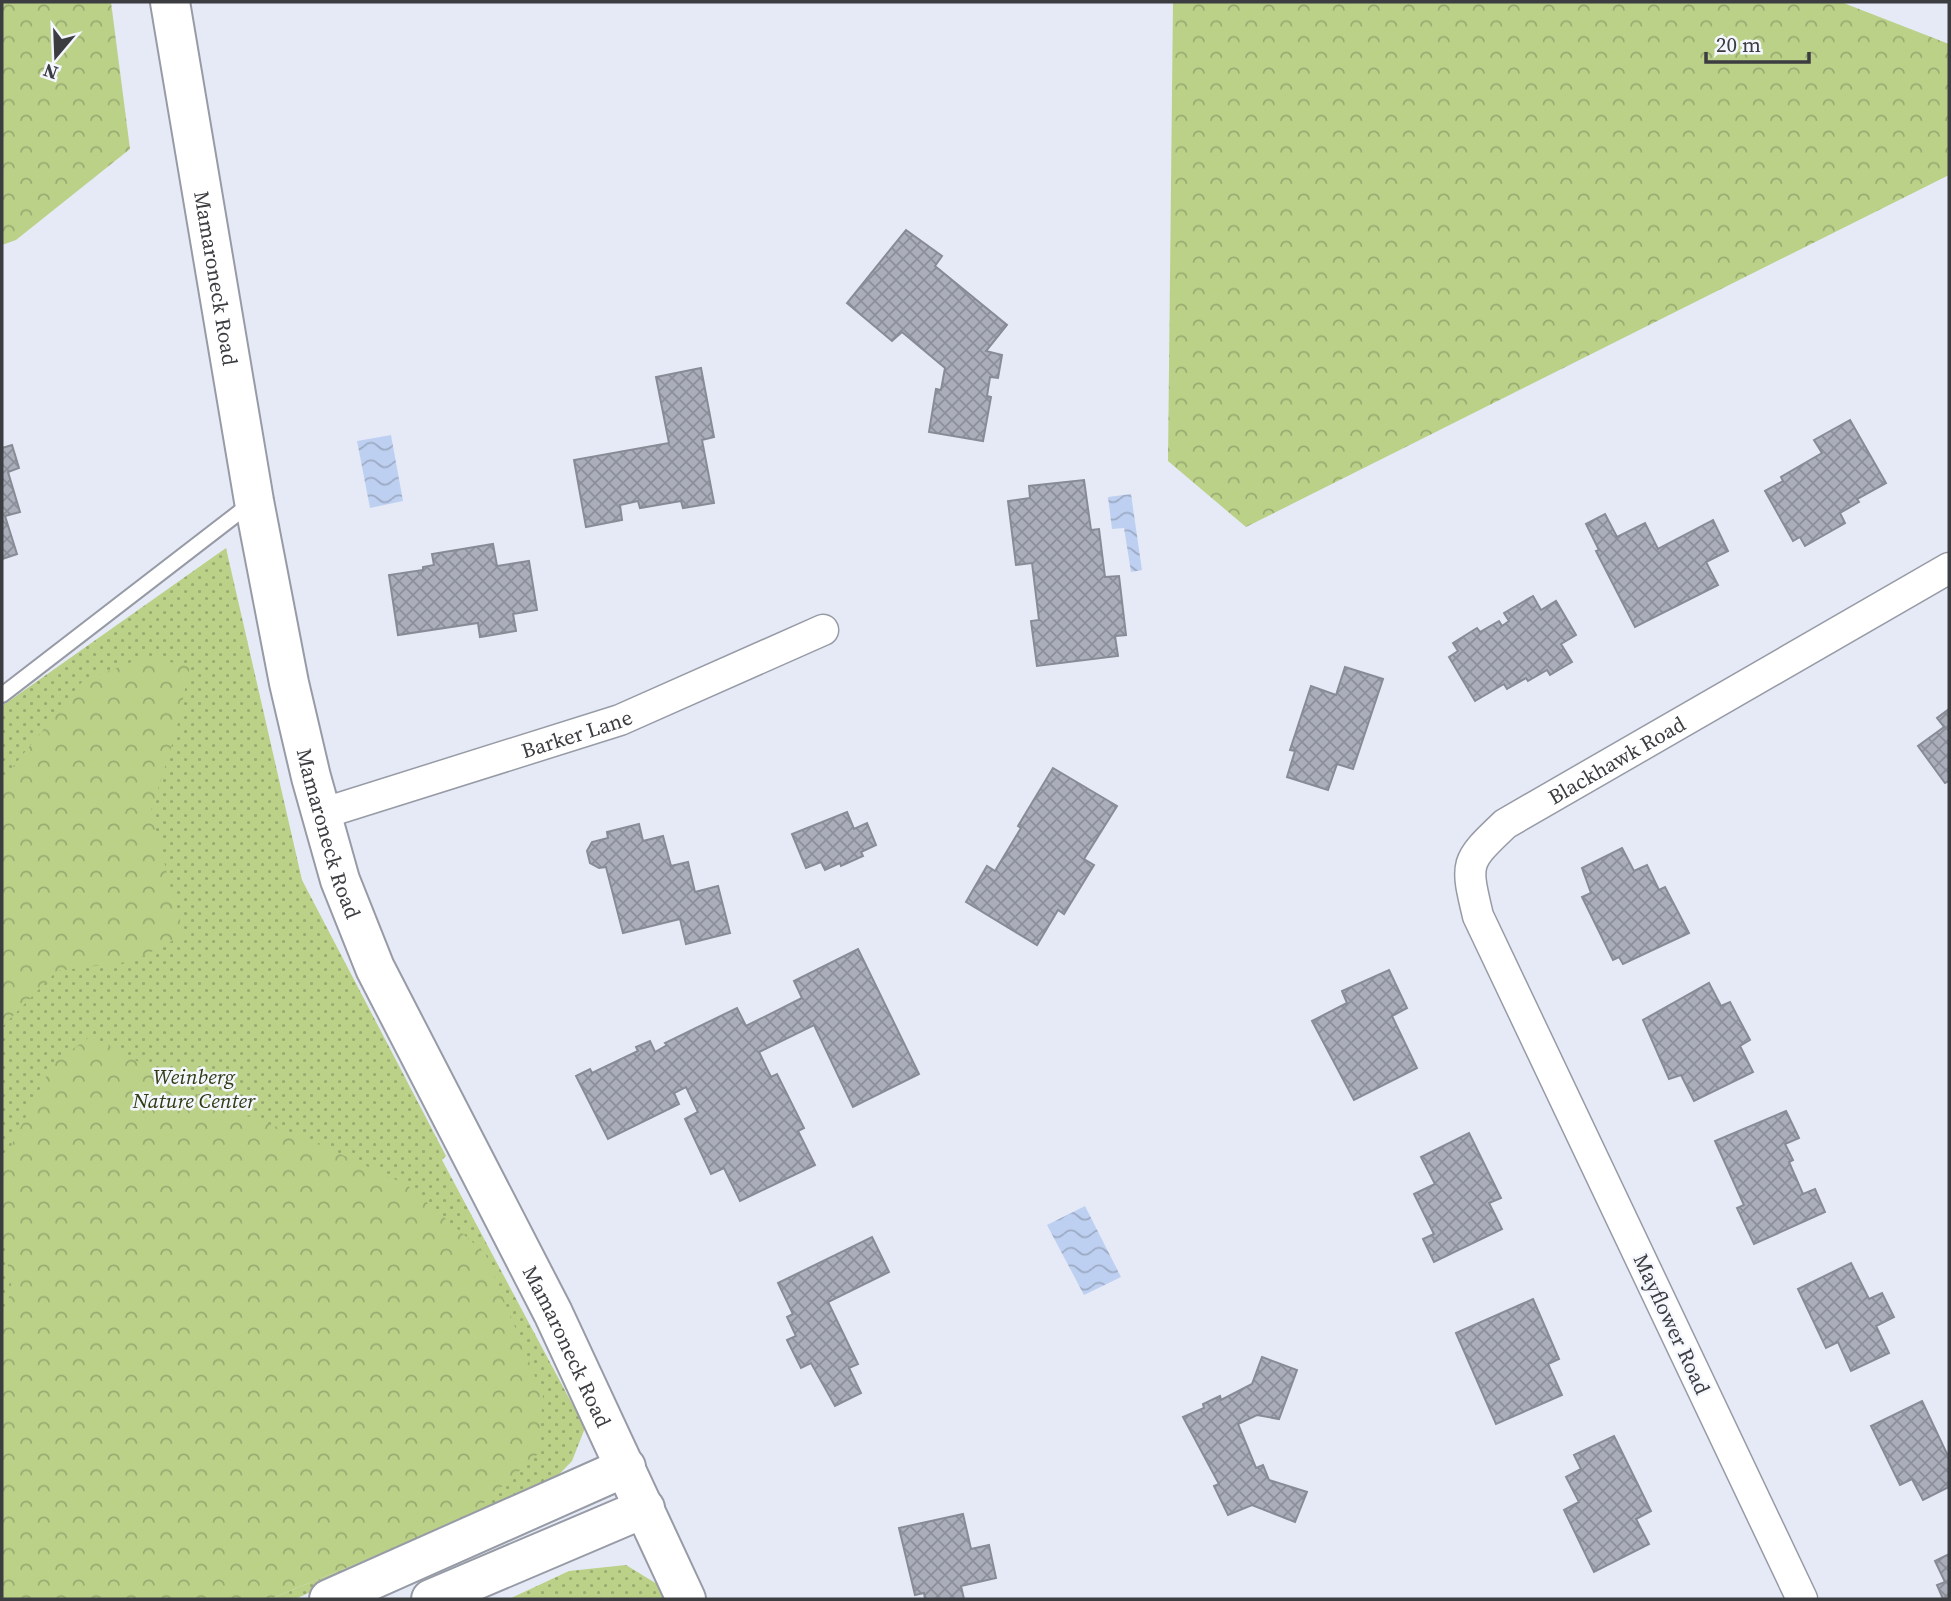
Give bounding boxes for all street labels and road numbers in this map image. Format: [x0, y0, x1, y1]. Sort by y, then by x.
street label: Mamaroneck Road [188, 189, 245, 368]
street label: Barker Lane [518, 702, 637, 765]
street label: Blackhawk Road [1542, 709, 1690, 811]
street label: Mamaroneck Road [290, 745, 368, 923]
street label: Mayflower Road [1627, 1249, 1717, 1399]
street label: Mamaroneck Road [516, 1260, 619, 1432]

